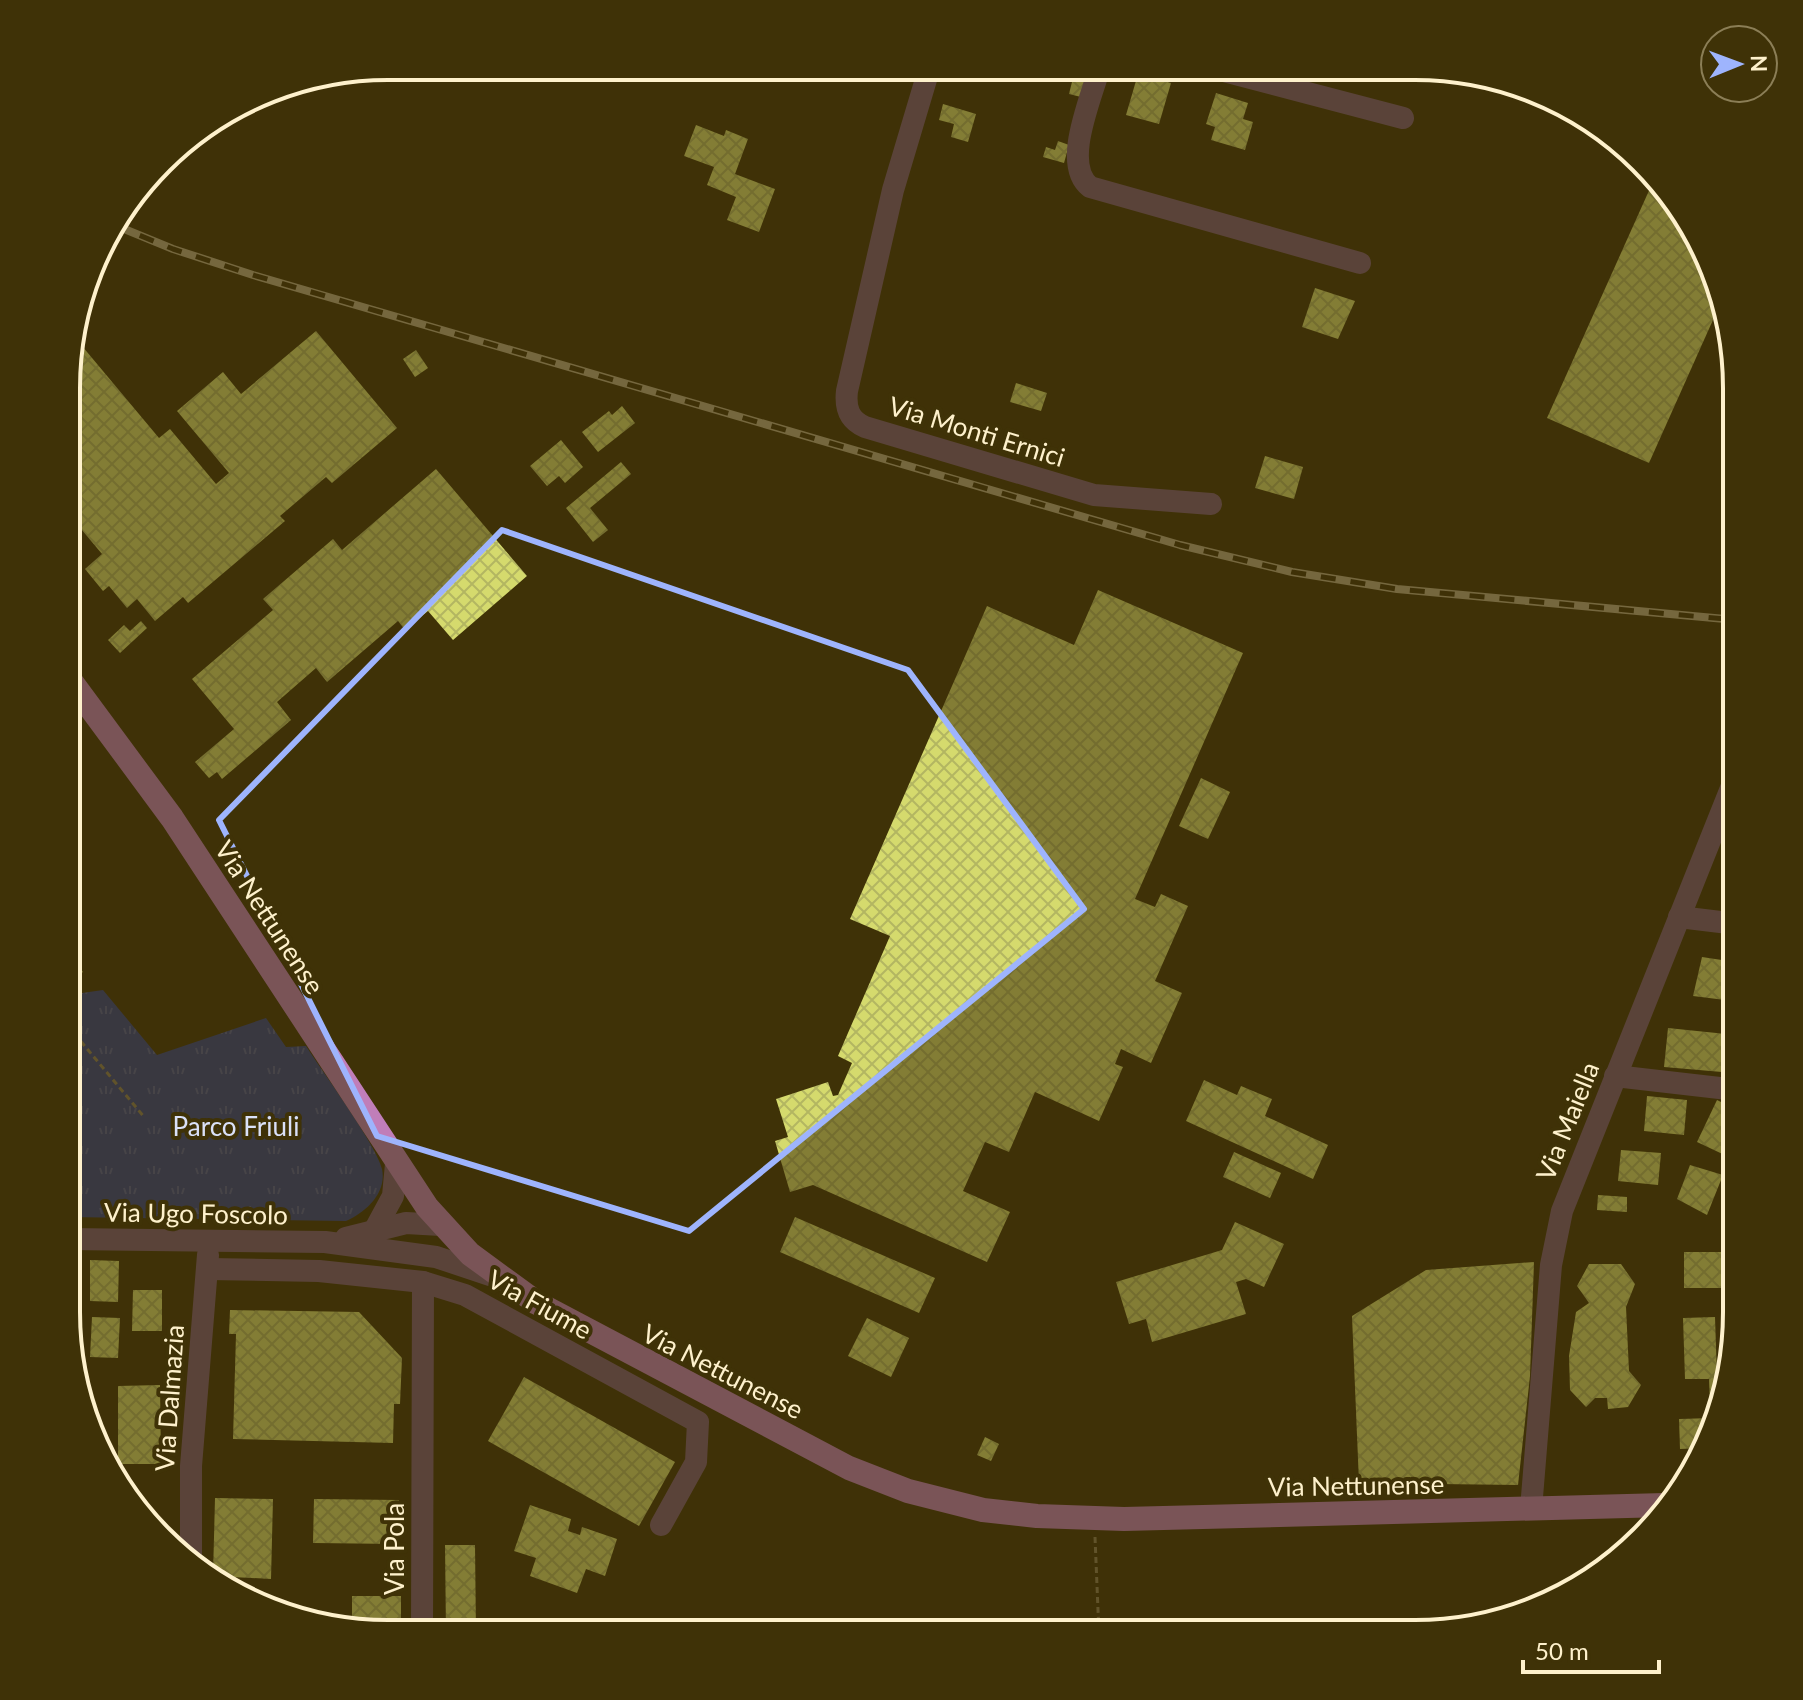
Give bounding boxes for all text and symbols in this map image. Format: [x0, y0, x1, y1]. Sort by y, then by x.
north arrow [1699, 24, 1779, 104]
text: N [1746, 55, 1773, 72]
street label: Via Monti Ernici [885, 389, 1069, 473]
street label: Via Nettunense [209, 834, 331, 1000]
street label: Via Maiella [1529, 1057, 1605, 1185]
park label: Parco Friuli [173, 1110, 299, 1142]
street label: Via Ugo Foscolo [104, 1195, 288, 1231]
street label: Via Fiume [482, 1262, 598, 1346]
street label: Via Nettunense [637, 1317, 809, 1425]
street label: Via Dalmazia [148, 1323, 190, 1473]
street label: Via Nettunense [1267, 1467, 1445, 1503]
street label: Via Pola [378, 1503, 410, 1595]
scale bar [1523, 1624, 1659, 1674]
text: 50 m [1535, 1636, 1589, 1665]

